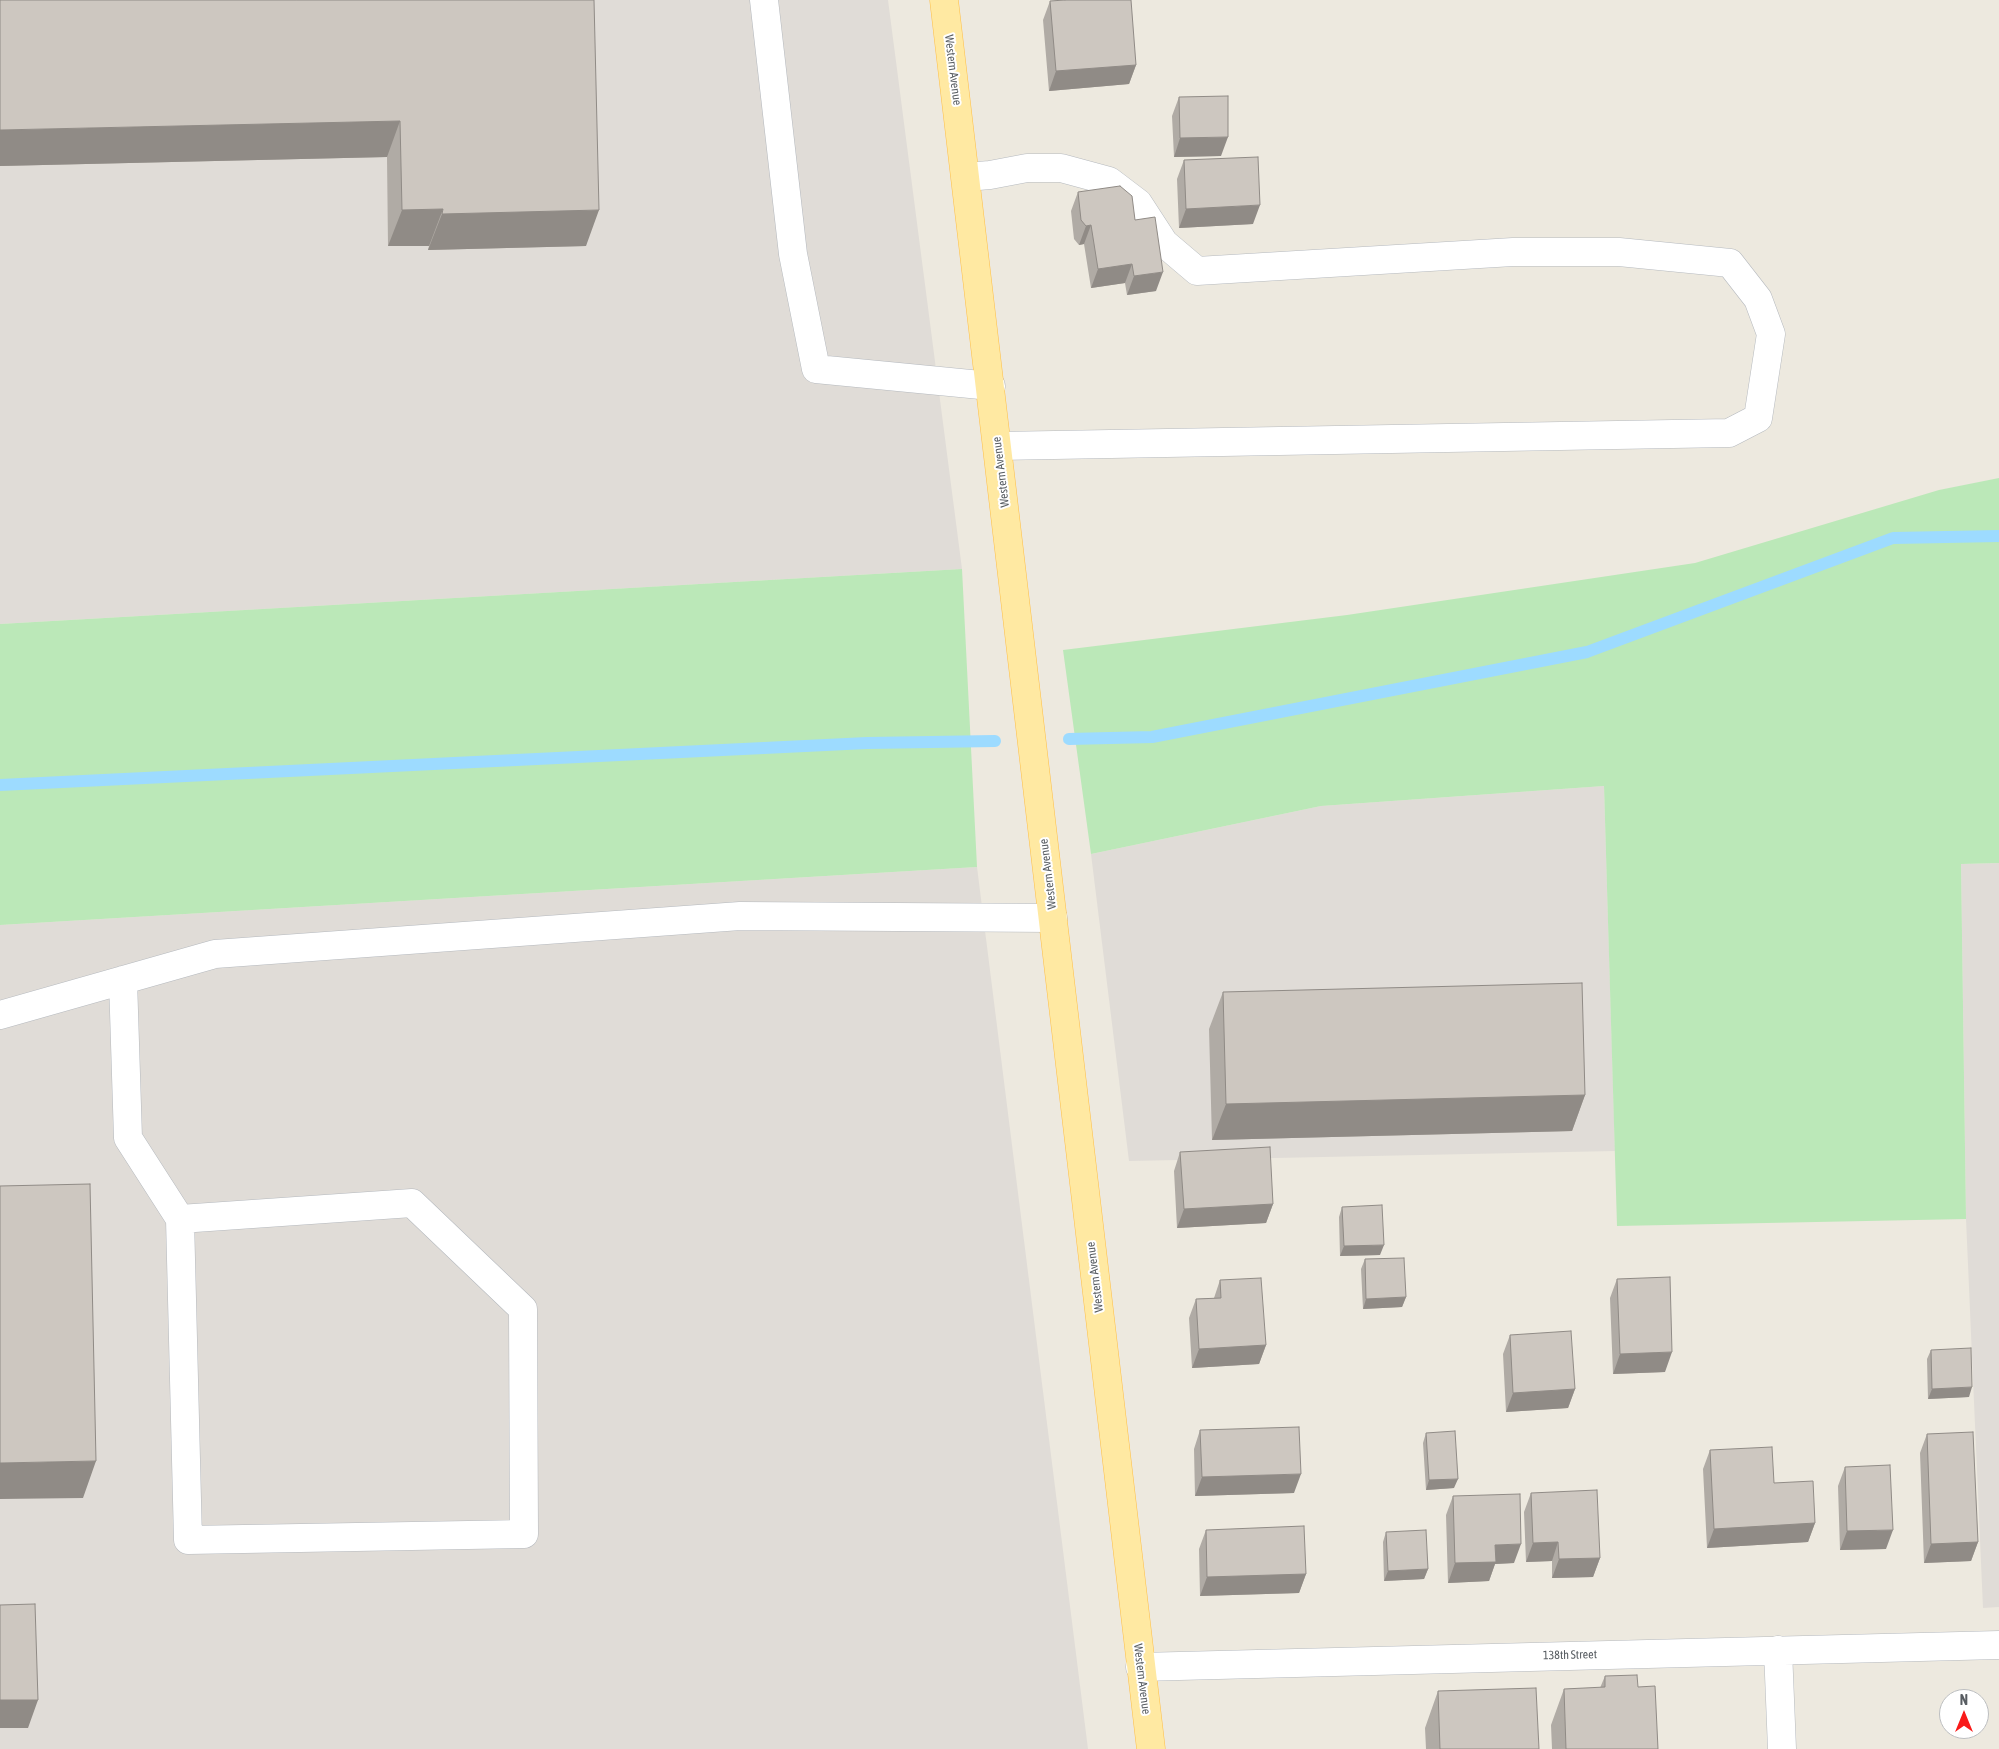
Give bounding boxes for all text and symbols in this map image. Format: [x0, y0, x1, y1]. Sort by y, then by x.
street label: Western Avenue [942, 34, 964, 106]
street label: Western Avenue [990, 436, 1012, 508]
street label: Western Avenue [1037, 838, 1059, 910]
street label: Western Avenue [1084, 1241, 1106, 1313]
street label: Western Avenue [1131, 1643, 1153, 1715]
street label: 138th Street [1543, 1647, 1597, 1663]
north arrow [1939, 1689, 1989, 1739]
text: N [1960, 1692, 1968, 1708]

